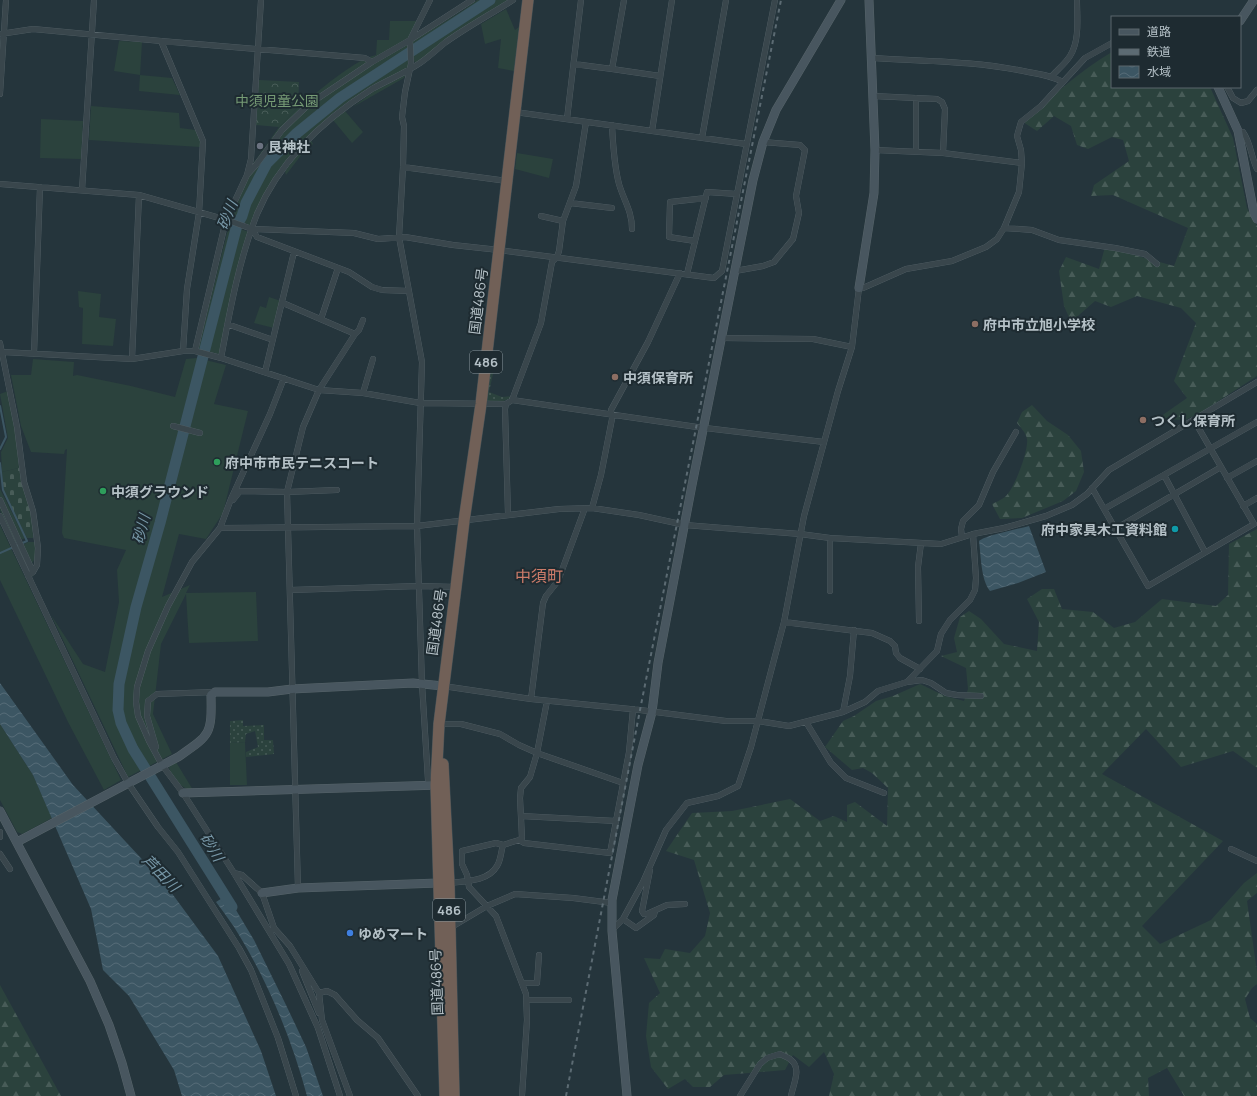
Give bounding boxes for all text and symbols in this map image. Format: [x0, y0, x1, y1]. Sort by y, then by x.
legend [1111, 16, 1241, 88]
text: 道路 [1147, 23, 1171, 40]
text: 鉄道 [1147, 43, 1171, 60]
text: 水域 [1147, 63, 1171, 80]
park label: 中須児童公園 [235, 91, 319, 110]
place label: 艮神社 [268, 137, 310, 156]
marker: 艮神社 [255, 141, 265, 151]
water label: 砂川 [212, 195, 243, 233]
street label: 国道486号 [464, 267, 492, 335]
place label: 府中市立旭小学校 [983, 315, 1095, 334]
marker: 府中市立旭小学校 [970, 319, 980, 329]
road number: 486 [470, 351, 502, 373]
place label: 中須保育所 [623, 368, 693, 387]
marker: 中須保育所 [610, 372, 620, 382]
place label: つくし保育所 [1151, 411, 1235, 430]
marker: つくし保育所 [1138, 415, 1148, 425]
place label: 府中市市民テニスコート [225, 453, 379, 472]
marker: 府中市市民テニスコート [212, 457, 222, 467]
place label: 中須グラウンド [111, 482, 209, 501]
marker: 中須グラウンド [98, 486, 108, 496]
water label: 砂川 [127, 510, 156, 546]
place label: 府中家具木工資料館 [1041, 520, 1167, 539]
marker: 府中家具木工資料館 [1170, 524, 1180, 534]
district label: 中須町 [515, 565, 563, 587]
street label: 国道486号 [422, 587, 450, 657]
water label: 砂川 [195, 829, 230, 867]
water label: 芦田川 [138, 850, 186, 898]
road number: 486 [433, 899, 465, 921]
place label: ゆめマート [358, 924, 428, 943]
marker: ゆめマート [345, 928, 355, 938]
street label: 国道486号 [425, 948, 447, 1016]

